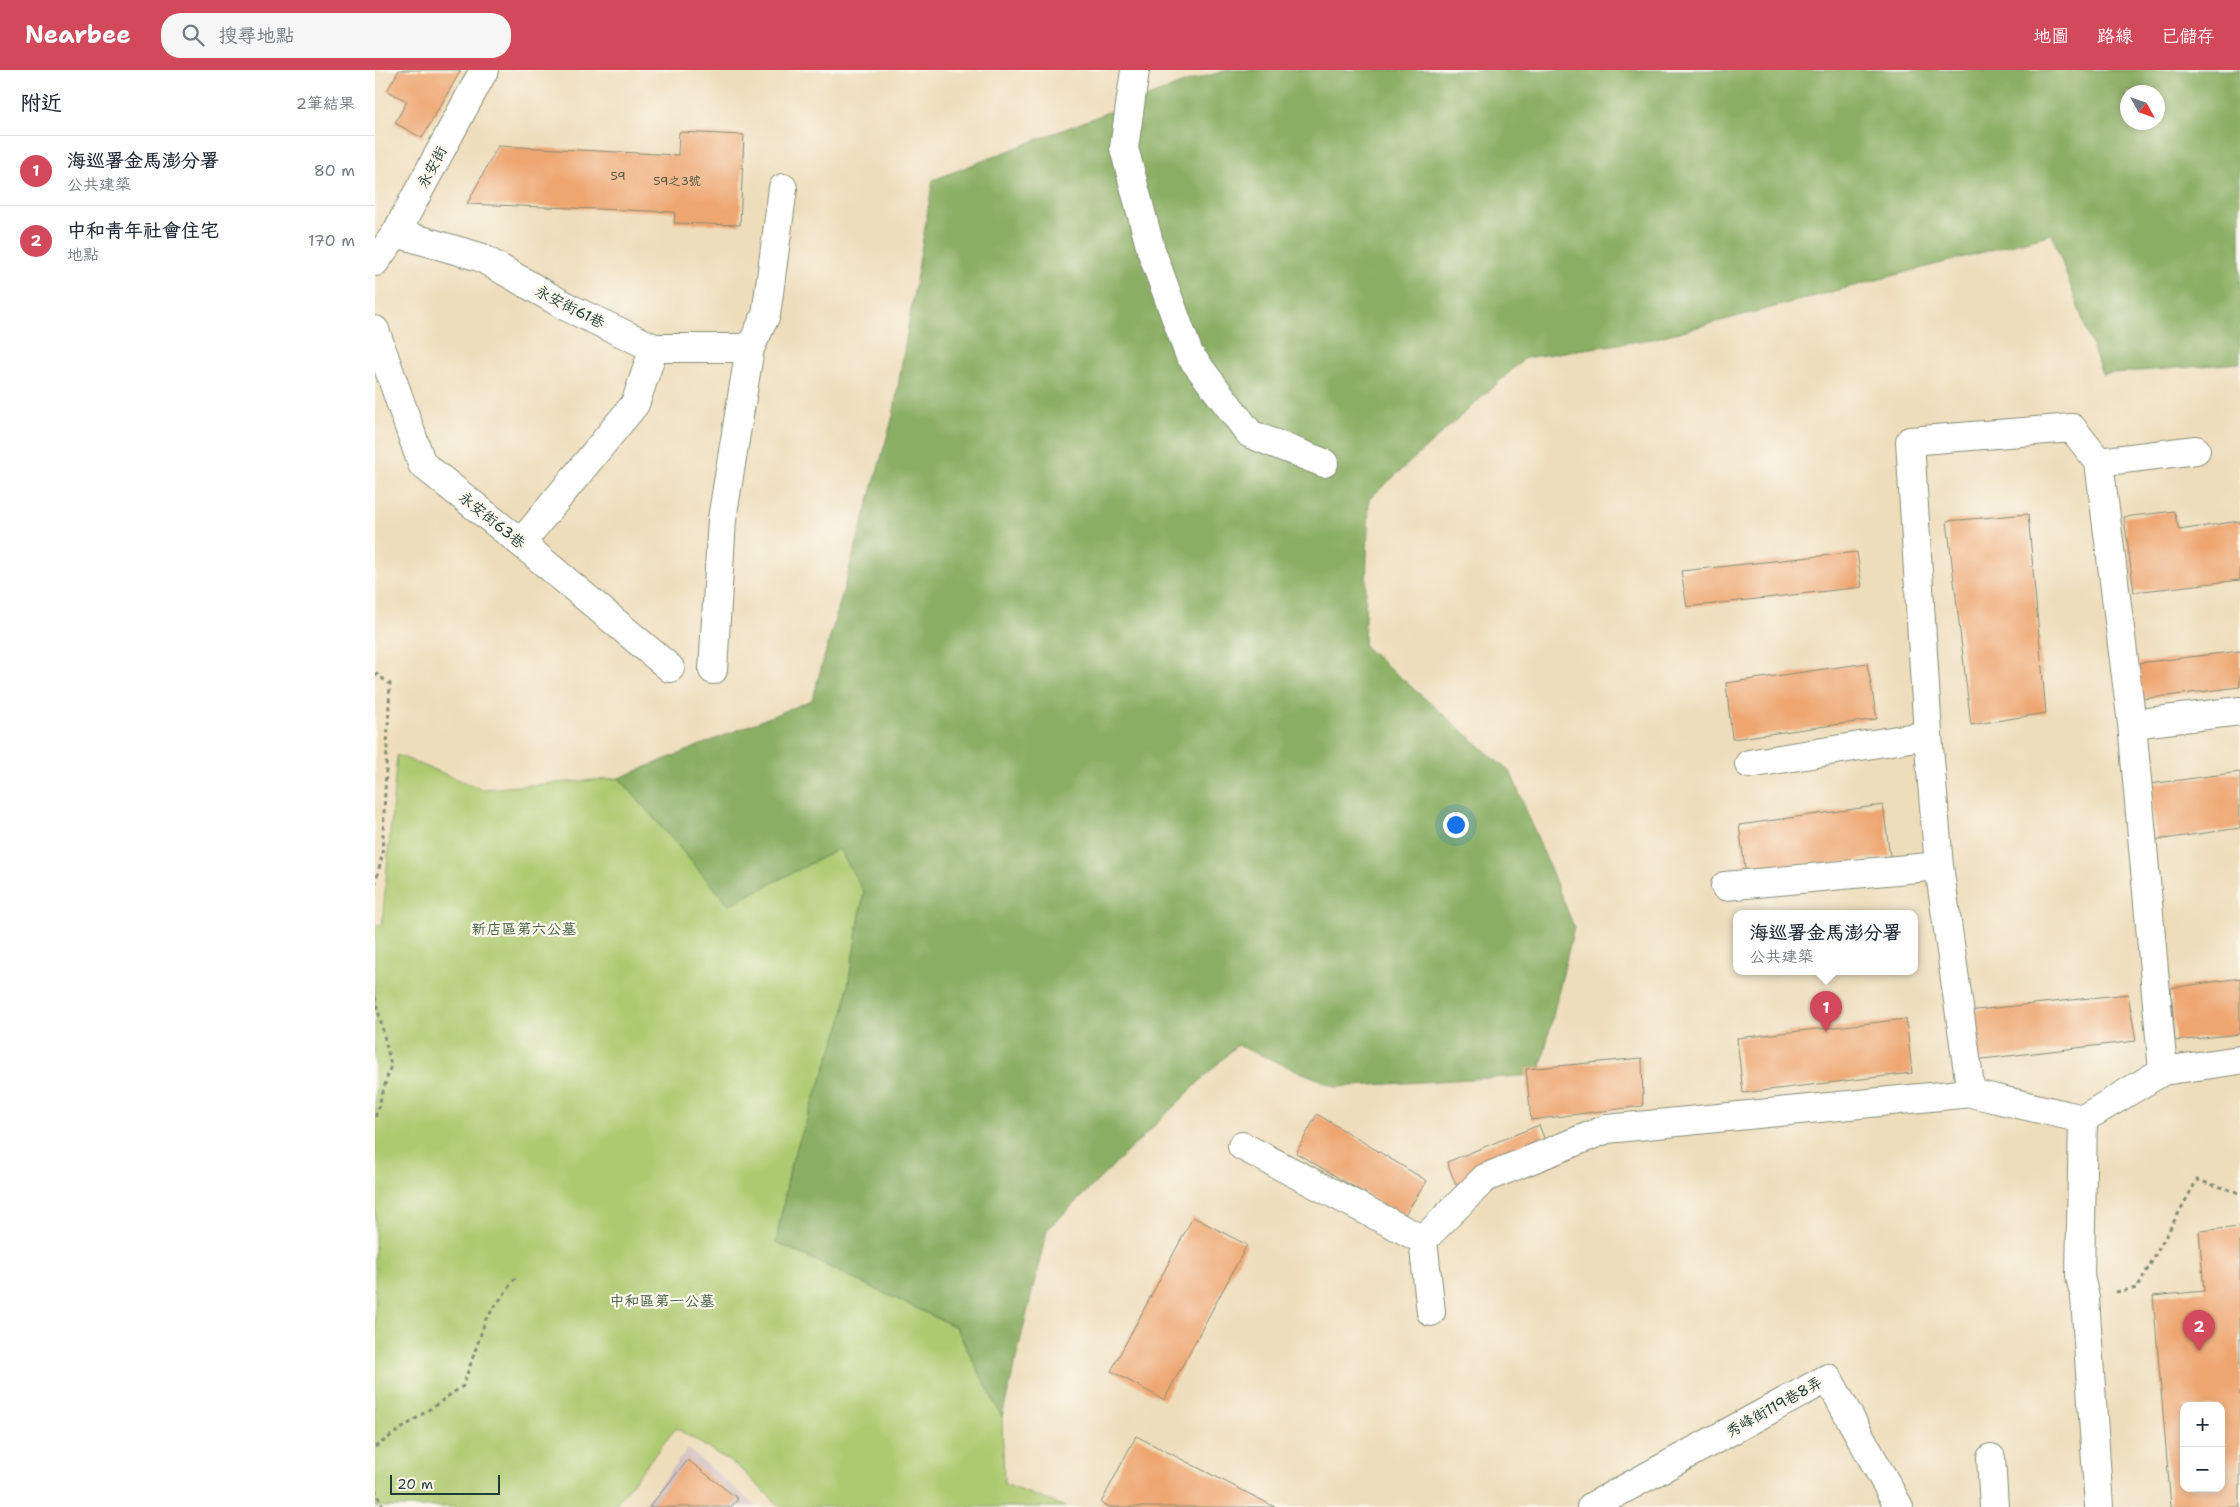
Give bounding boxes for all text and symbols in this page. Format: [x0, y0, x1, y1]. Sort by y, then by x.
search box [161, 13, 511, 58]
text: Nearbee [25, 19, 131, 51]
icon: search [179, 21, 207, 49]
text: 搜尋地點 [219, 23, 295, 48]
text: 地圖 [2033, 24, 2069, 48]
text: 路線 [2097, 24, 2133, 48]
text: 已儲存 [2161, 24, 2215, 48]
north arrow [2120, 85, 2165, 130]
text: 附近 [20, 89, 62, 117]
text: 2筆結果 [296, 93, 355, 114]
street label: 永安街 [413, 142, 451, 192]
text: 海巡署金馬澎分署 [67, 148, 219, 173]
text: 1 [32, 160, 40, 181]
text: 80 m [314, 160, 355, 181]
house number: 59 [610, 168, 626, 184]
house number: 59之3號 [653, 173, 701, 189]
text: 公共建築 [67, 174, 131, 195]
text: 中和青年社會住宅 [67, 218, 219, 243]
text: 2 [30, 230, 42, 251]
text: 170 m [308, 230, 355, 251]
text: 地點 [67, 244, 99, 265]
street label: 永安街61巷 [532, 281, 608, 333]
street label: 永安街63巷 [455, 487, 529, 553]
your location [1443, 812, 1469, 838]
popup [1733, 910, 1918, 975]
park label: 新店區第六公墓 [471, 919, 577, 939]
text: 海巡署金馬澎分署 [1749, 920, 1902, 945]
text: 公共建築 [1749, 946, 1814, 967]
pin: 1 [1810, 991, 1842, 1032]
park label: 中和區第一公墓 [609, 1291, 715, 1311]
pin: 2 [2183, 1310, 2215, 1351]
street label: 秀峰街119巷8弄 [1722, 1372, 1826, 1442]
map controls [2180, 1402, 2225, 1492]
button: + [2180, 1402, 2225, 1447]
button: − [2180, 1447, 2225, 1492]
scale bar [390, 1472, 500, 1495]
text: 20 m [397, 1475, 433, 1493]

